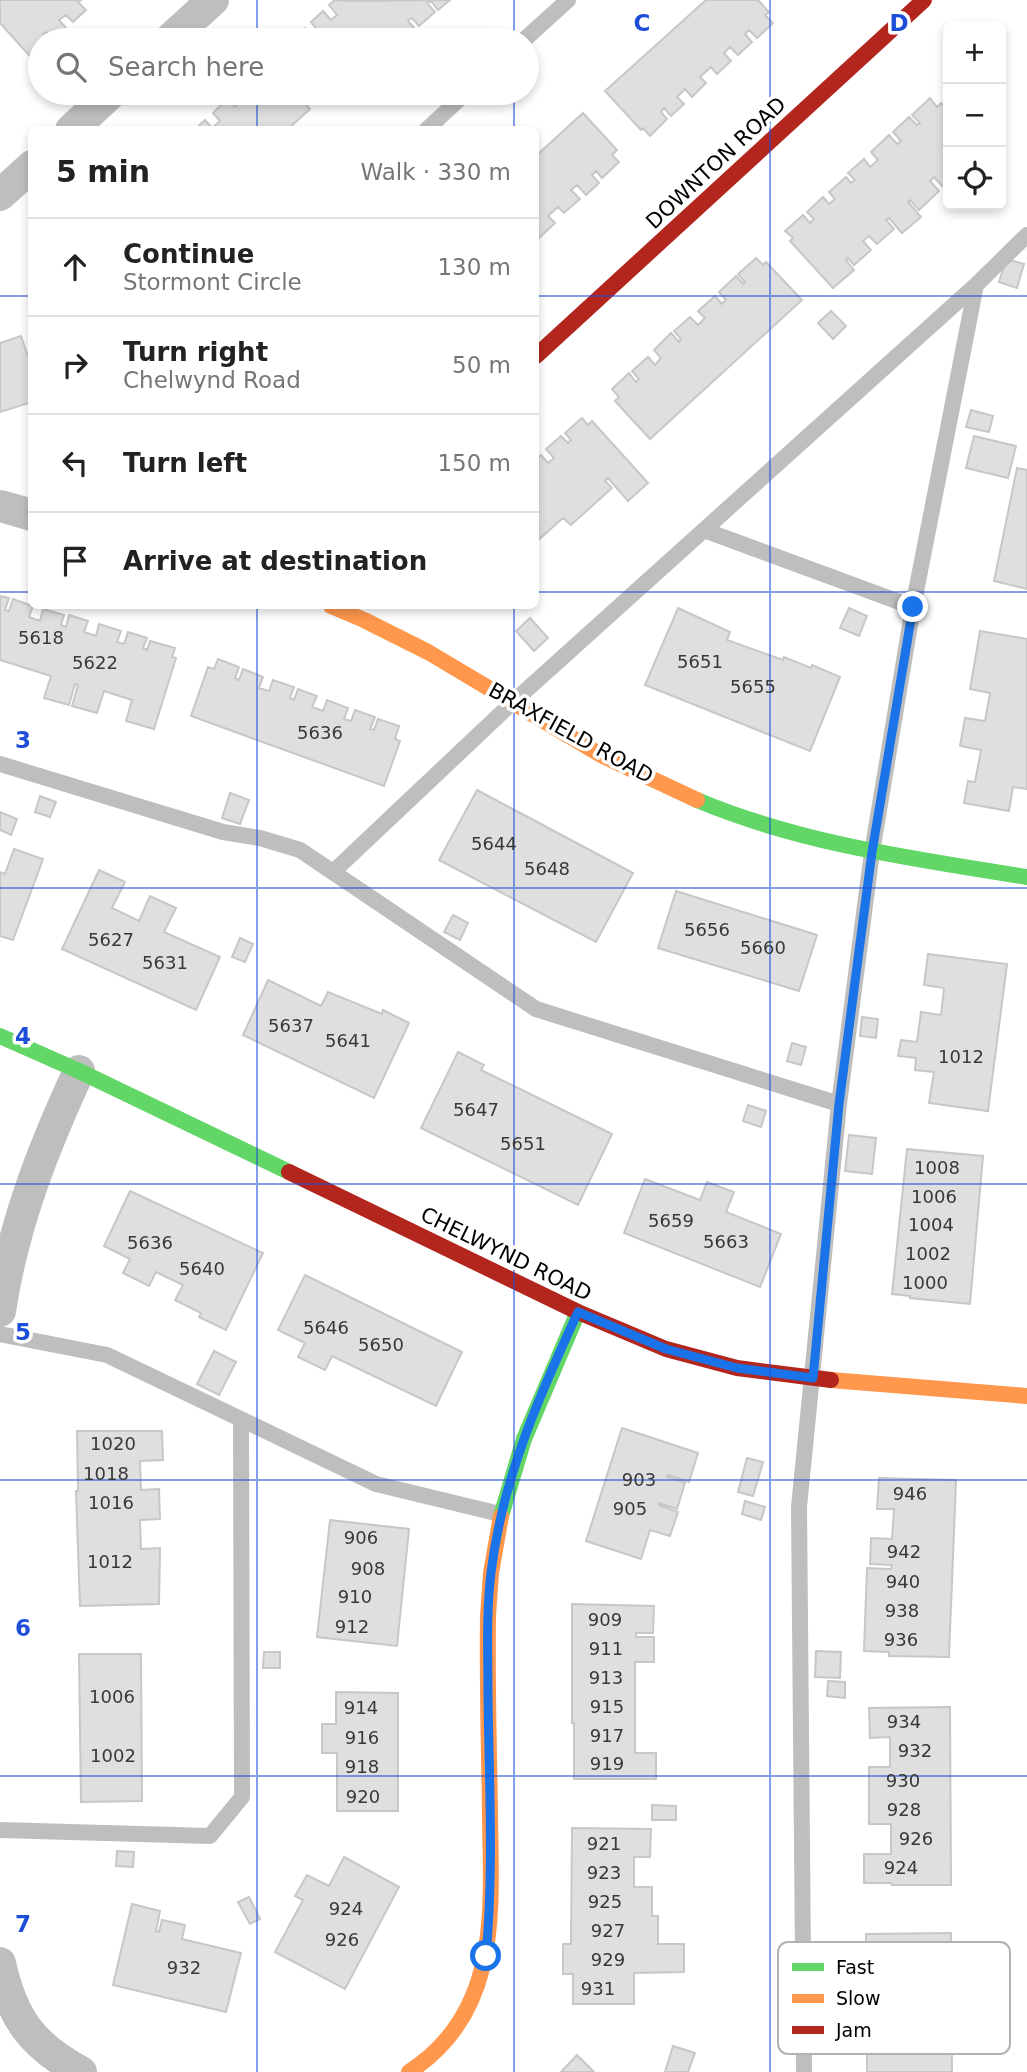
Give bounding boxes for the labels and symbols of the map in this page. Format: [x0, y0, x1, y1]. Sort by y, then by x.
text: C [634, 10, 650, 36]
text: D [889, 10, 909, 36]
street label: DOWNTON ROAD [641, 92, 791, 234]
route end [897, 591, 928, 622]
house number: 5618 [18, 627, 64, 648]
house number: 5651 [677, 651, 723, 672]
house number: 5622 [72, 652, 118, 673]
house number: 5655 [730, 676, 776, 697]
street label: BRAXFIELD ROAD [485, 678, 657, 788]
house number: 5636 [297, 722, 343, 743]
text: 3 [15, 727, 31, 753]
house number: 5644 [471, 833, 517, 854]
house number: 5648 [524, 858, 570, 879]
house number: 5656 [684, 919, 730, 940]
house number: 5627 [88, 929, 134, 950]
house number: 5660 [740, 937, 786, 958]
house number: 5631 [142, 952, 188, 973]
house number: 5637 [268, 1015, 314, 1036]
text: 4 [15, 1023, 31, 1049]
house number: 5641 [325, 1030, 371, 1051]
house number: 1012 [938, 1046, 984, 1067]
house number: 5647 [453, 1099, 499, 1120]
house number: 5651 [500, 1133, 546, 1154]
house number: 1008 [914, 1157, 960, 1178]
house number: 1006 [911, 1186, 957, 1207]
street label: CHELWYND ROAD [417, 1202, 595, 1306]
house number: 5659 [648, 1210, 694, 1231]
house number: 1004 [908, 1214, 954, 1235]
house number: 5663 [703, 1231, 749, 1252]
house number: 5636 [127, 1232, 173, 1253]
house number: 1002 [905, 1243, 951, 1264]
house number: 5640 [179, 1258, 225, 1279]
house number: 1000 [902, 1272, 948, 1293]
house number: 5646 [303, 1317, 349, 1338]
text: 5 [15, 1319, 31, 1345]
house number: 5650 [358, 1334, 404, 1355]
house number: 1020 [90, 1433, 136, 1454]
house number: 1018 [83, 1463, 129, 1484]
house number: 903 [622, 1469, 656, 1490]
house number: 946 [893, 1483, 927, 1504]
house number: 1016 [88, 1492, 134, 1513]
house number: 905 [613, 1498, 647, 1519]
house number: 906 [344, 1527, 378, 1548]
house number: 942 [887, 1541, 921, 1562]
house number: 1012 [87, 1551, 133, 1572]
house number: 908 [351, 1558, 385, 1579]
house number: 940 [886, 1571, 920, 1592]
house number: 910 [338, 1586, 372, 1607]
house number: 938 [885, 1600, 919, 1621]
house number: 909 [588, 1609, 622, 1630]
text: 6 [15, 1615, 31, 1641]
house number: 912 [335, 1616, 369, 1637]
house number: 936 [884, 1629, 918, 1650]
house number: 911 [589, 1638, 623, 1659]
house number: 913 [589, 1667, 623, 1688]
house number: 1006 [89, 1686, 135, 1707]
house number: 915 [590, 1696, 624, 1717]
house number: 914 [344, 1697, 378, 1718]
house number: 934 [887, 1711, 921, 1732]
house number: 917 [590, 1725, 624, 1746]
house number: 916 [345, 1727, 379, 1748]
house number: 932 [898, 1740, 932, 1761]
house number: 1002 [90, 1745, 136, 1766]
house number: 919 [590, 1753, 624, 1774]
house number: 918 [345, 1756, 379, 1777]
house number: 930 [886, 1770, 920, 1791]
house number: 920 [346, 1786, 380, 1807]
house number: 928 [887, 1799, 921, 1820]
house number: 926 [899, 1828, 933, 1849]
house number: 921 [587, 1833, 621, 1854]
house number: 924 [884, 1857, 918, 1878]
house number: 923 [587, 1862, 621, 1883]
house number: 925 [588, 1891, 622, 1912]
house number: 924 [329, 1898, 363, 1919]
text: 7 [15, 1911, 31, 1937]
house number: 927 [591, 1920, 625, 1941]
house number: 926 [325, 1929, 359, 1950]
route start [470, 1940, 501, 1971]
legend [778, 1942, 1010, 2054]
house number: 929 [591, 1949, 625, 1970]
text: Fast [836, 1956, 874, 1978]
house number: 932 [167, 1957, 201, 1978]
house number: 931 [581, 1978, 615, 1999]
text: Slow [836, 1987, 881, 2009]
text: Jam [835, 2019, 872, 2041]

